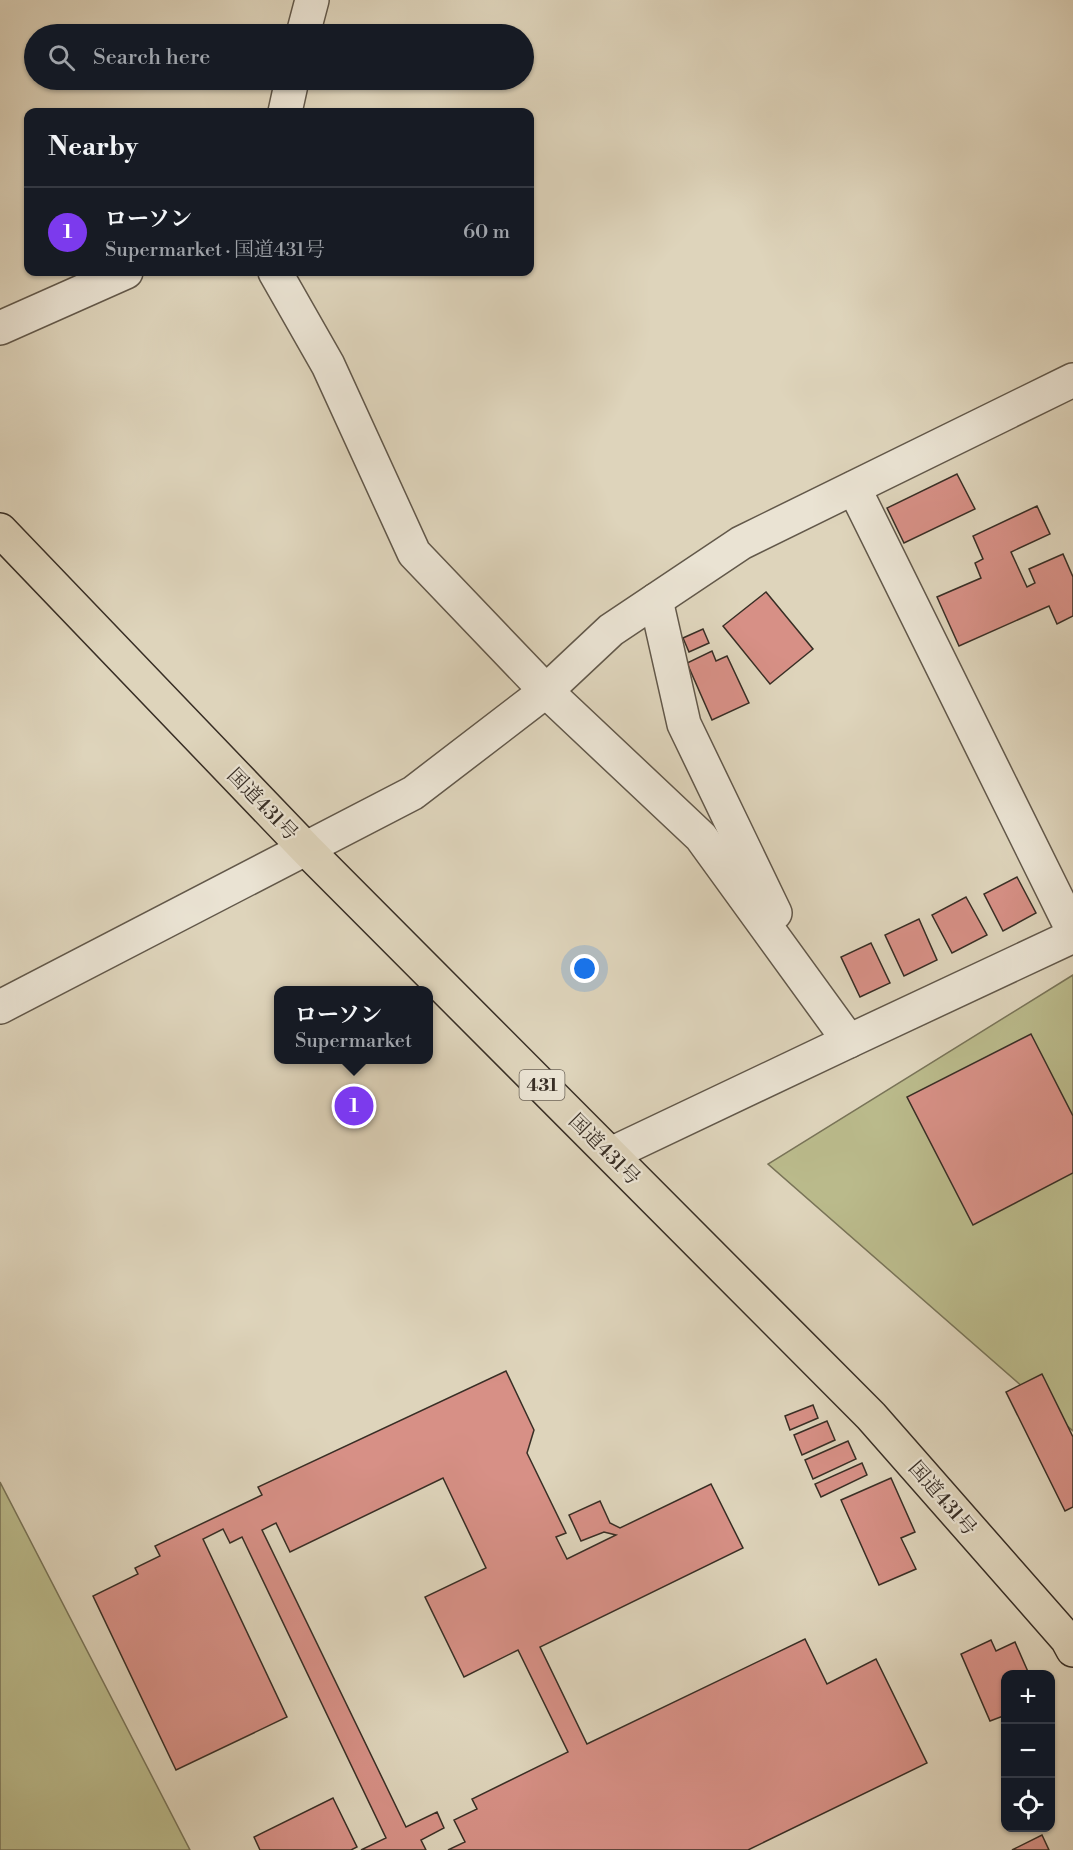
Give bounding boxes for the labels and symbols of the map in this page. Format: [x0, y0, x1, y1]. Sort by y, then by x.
street label: 国道431号 [221, 764, 303, 846]
your location [570, 954, 599, 983]
road number: 431 [520, 1070, 564, 1100]
pin: 1 [334, 1084, 374, 1128]
street label: 国道431号 [563, 1109, 645, 1191]
street label: 国道431号 [903, 1456, 981, 1542]

